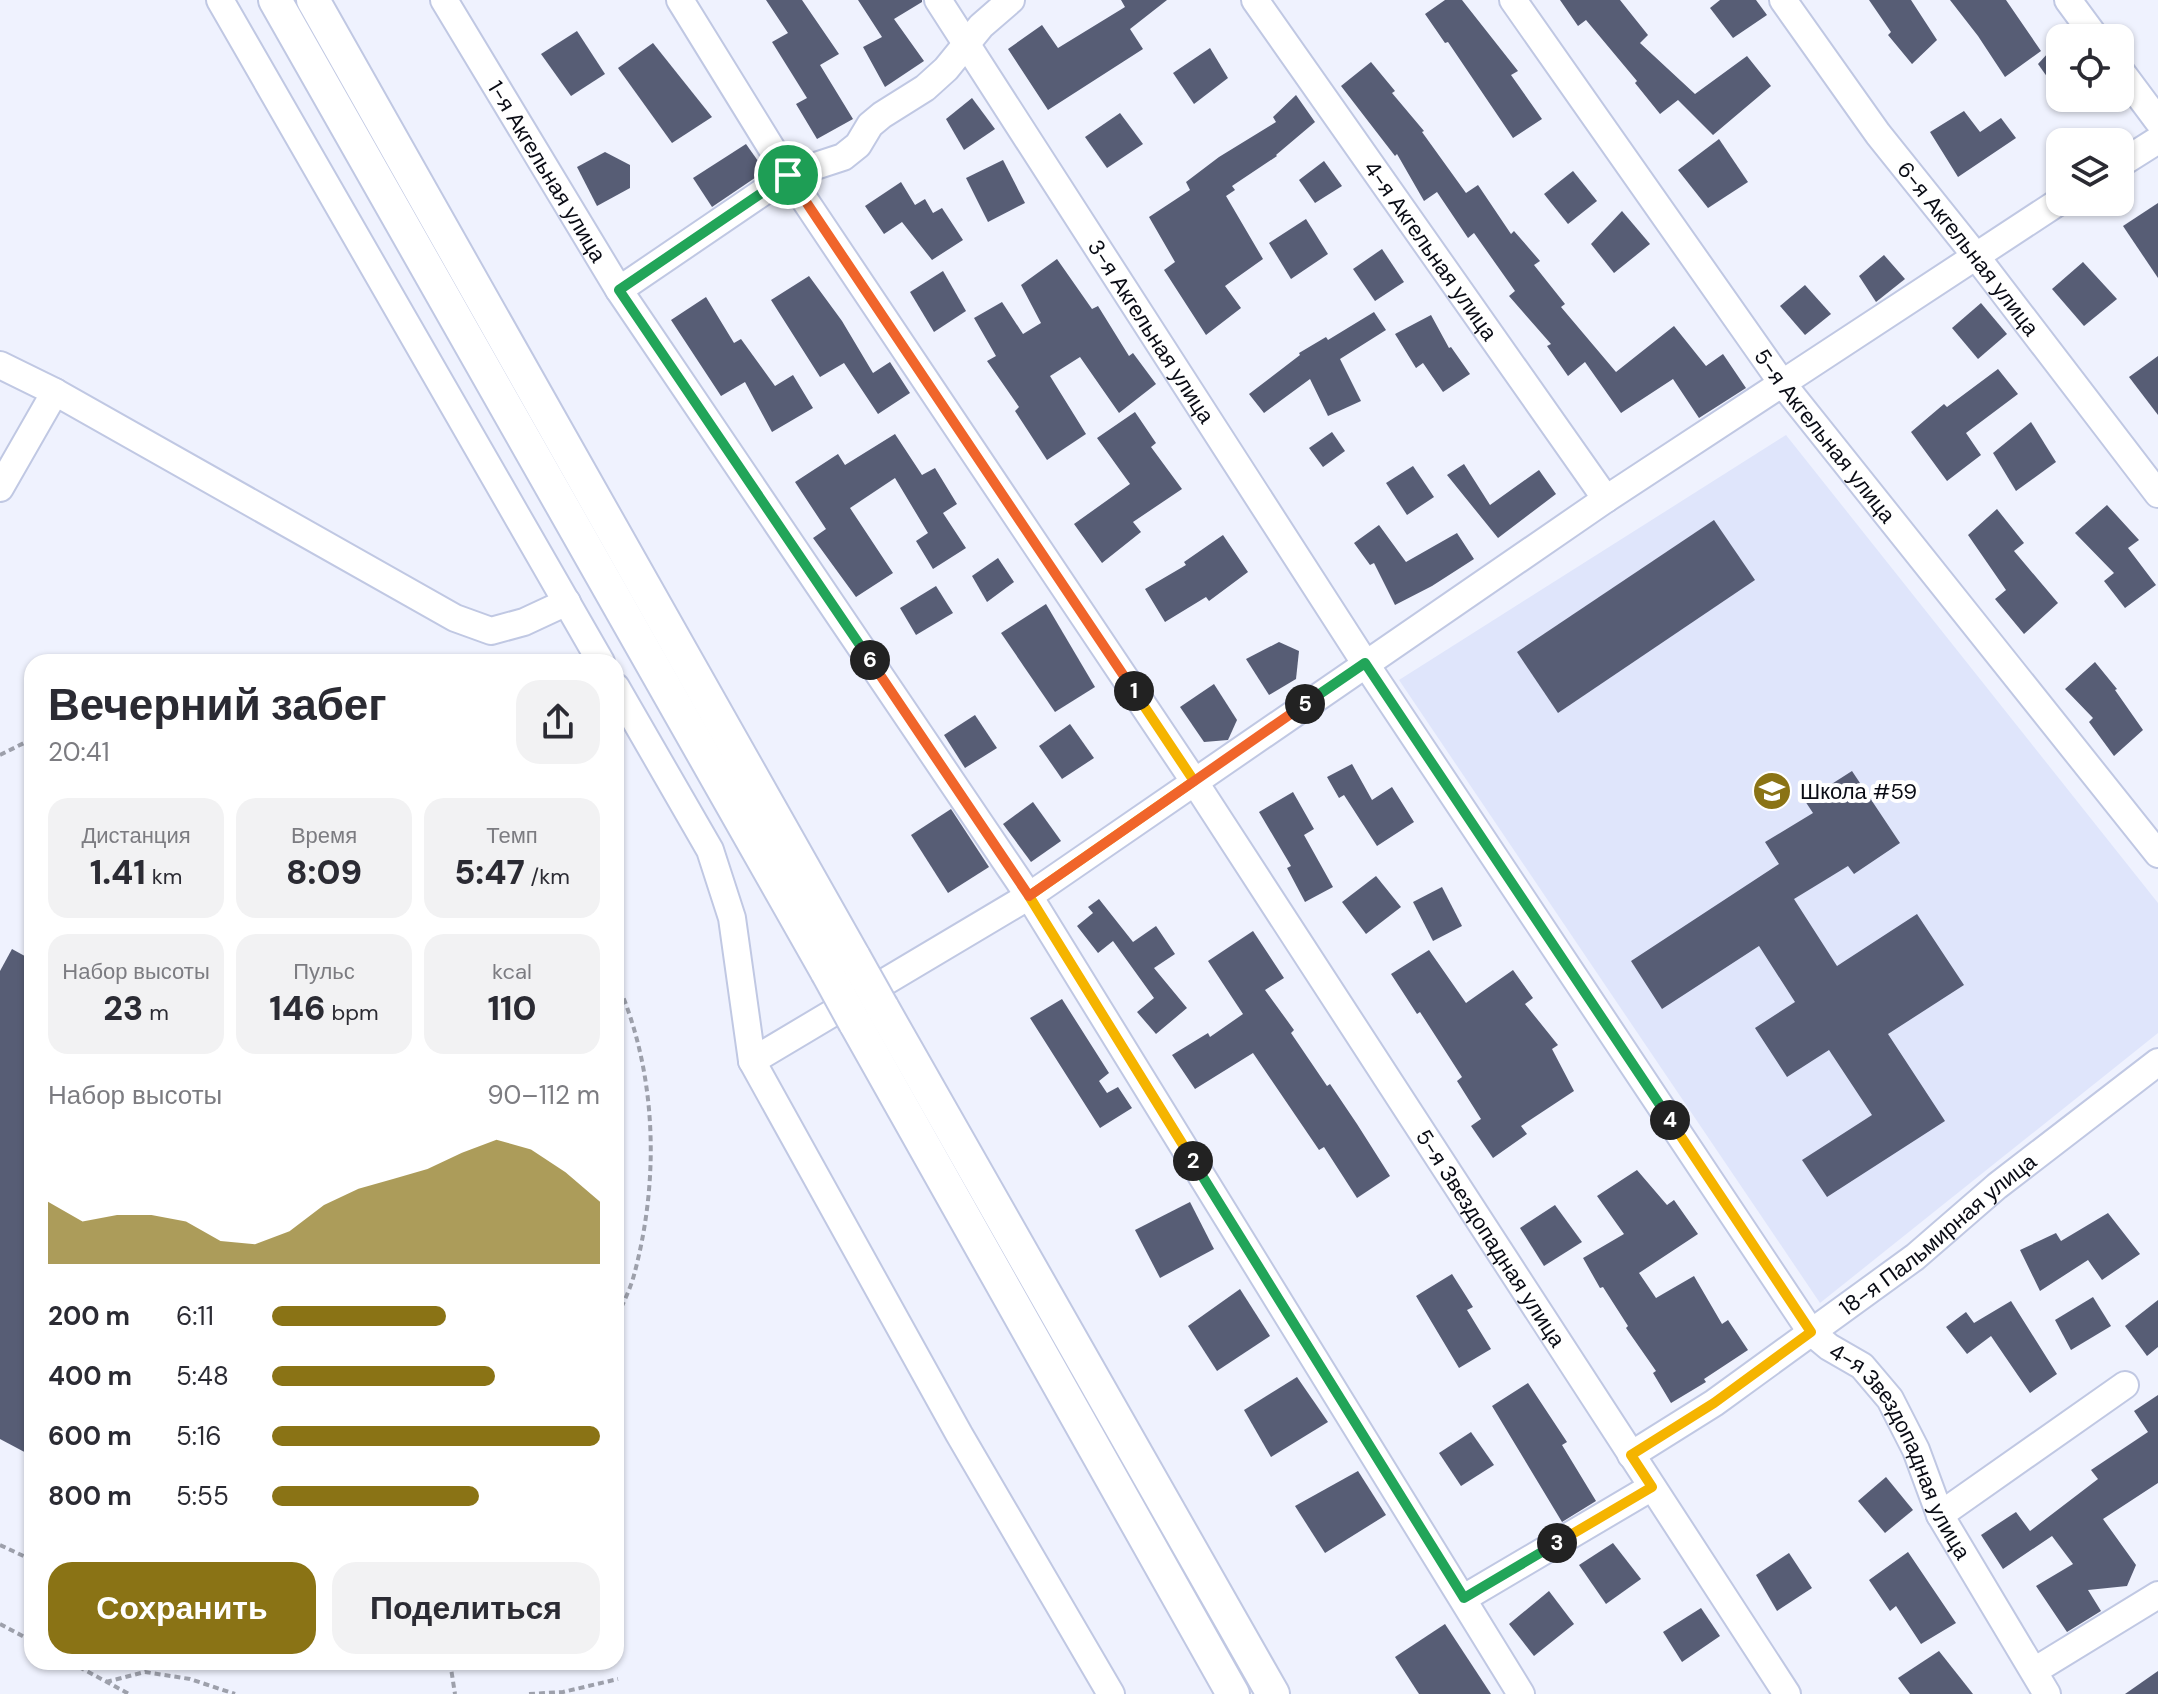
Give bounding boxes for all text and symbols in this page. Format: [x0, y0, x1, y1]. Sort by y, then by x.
map controls [2046, 24, 2134, 216]
button: locate [2046, 24, 2134, 112]
street label: 1-я Акгельная улица [481, 75, 613, 268]
button: layers [2046, 128, 2134, 216]
pin [754, 141, 822, 209]
icon: arrive [766, 153, 810, 197]
street label: 4-я Акгельная улица [1357, 155, 1504, 347]
street label: 6-я Акгельная улица [1891, 156, 2046, 342]
street label: 3-я Акгельная улица [1081, 234, 1221, 430]
street label: 5-я Акгельная улица [1747, 343, 1902, 529]
pin: 6 [850, 640, 890, 680]
text: 6 [863, 645, 877, 674]
pin: 1 [1114, 671, 1154, 711]
text: Вечерний забег [48, 676, 387, 734]
text: 1 [1130, 676, 1138, 705]
button: share [516, 680, 600, 764]
pin: 5 [1285, 684, 1325, 724]
text: 5 [1298, 689, 1312, 718]
text: 20:41 [48, 735, 110, 769]
school or university icon: Школа #59 [1751, 770, 1793, 812]
place label: Школа #59 [1800, 777, 1917, 806]
text: Дистанция [81, 821, 191, 850]
text: Время [291, 821, 357, 850]
text: Темп [486, 821, 538, 850]
text: 1.41 [90, 850, 146, 895]
text: 8:09 [286, 850, 362, 895]
text: 5:47 [454, 850, 525, 895]
text: km [146, 862, 182, 891]
text: /km [525, 862, 570, 891]
text: Набор высоты [62, 957, 210, 986]
text: Пульс [293, 957, 355, 986]
text: kcal [492, 957, 532, 986]
text: 23 [103, 986, 143, 1031]
text: 146 [269, 986, 326, 1031]
text: 110 [487, 986, 537, 1031]
text: m [143, 998, 169, 1027]
text: bpm [326, 998, 379, 1027]
text: Набор высоты [48, 1078, 222, 1112]
text: 90–112 m [487, 1078, 600, 1112]
pin: 4 [1650, 1100, 1690, 1140]
text: 4 [1663, 1105, 1677, 1134]
street label: 5-я Звездопадная улица [1409, 1124, 1572, 1353]
pin: 2 [1173, 1141, 1213, 1181]
text: 2 [1187, 1146, 1199, 1175]
street label: 18-я Пальмирная улица [1833, 1147, 2043, 1322]
text: 200 m [48, 1299, 130, 1333]
text: 6:11 [176, 1299, 214, 1333]
street label: 4-я Звездопадная улица [1824, 1336, 1978, 1565]
text: 400 m [48, 1359, 132, 1393]
text: 5:48 [176, 1359, 229, 1393]
text: 600 m [48, 1419, 132, 1453]
text: 5:16 [176, 1419, 222, 1453]
text: 800 m [48, 1479, 132, 1513]
text: 5:55 [176, 1479, 229, 1513]
pin: 3 [1537, 1523, 1577, 1563]
text: 3 [1550, 1528, 1564, 1557]
button: Сохранить [48, 1562, 316, 1654]
button: Поделиться [332, 1562, 600, 1654]

